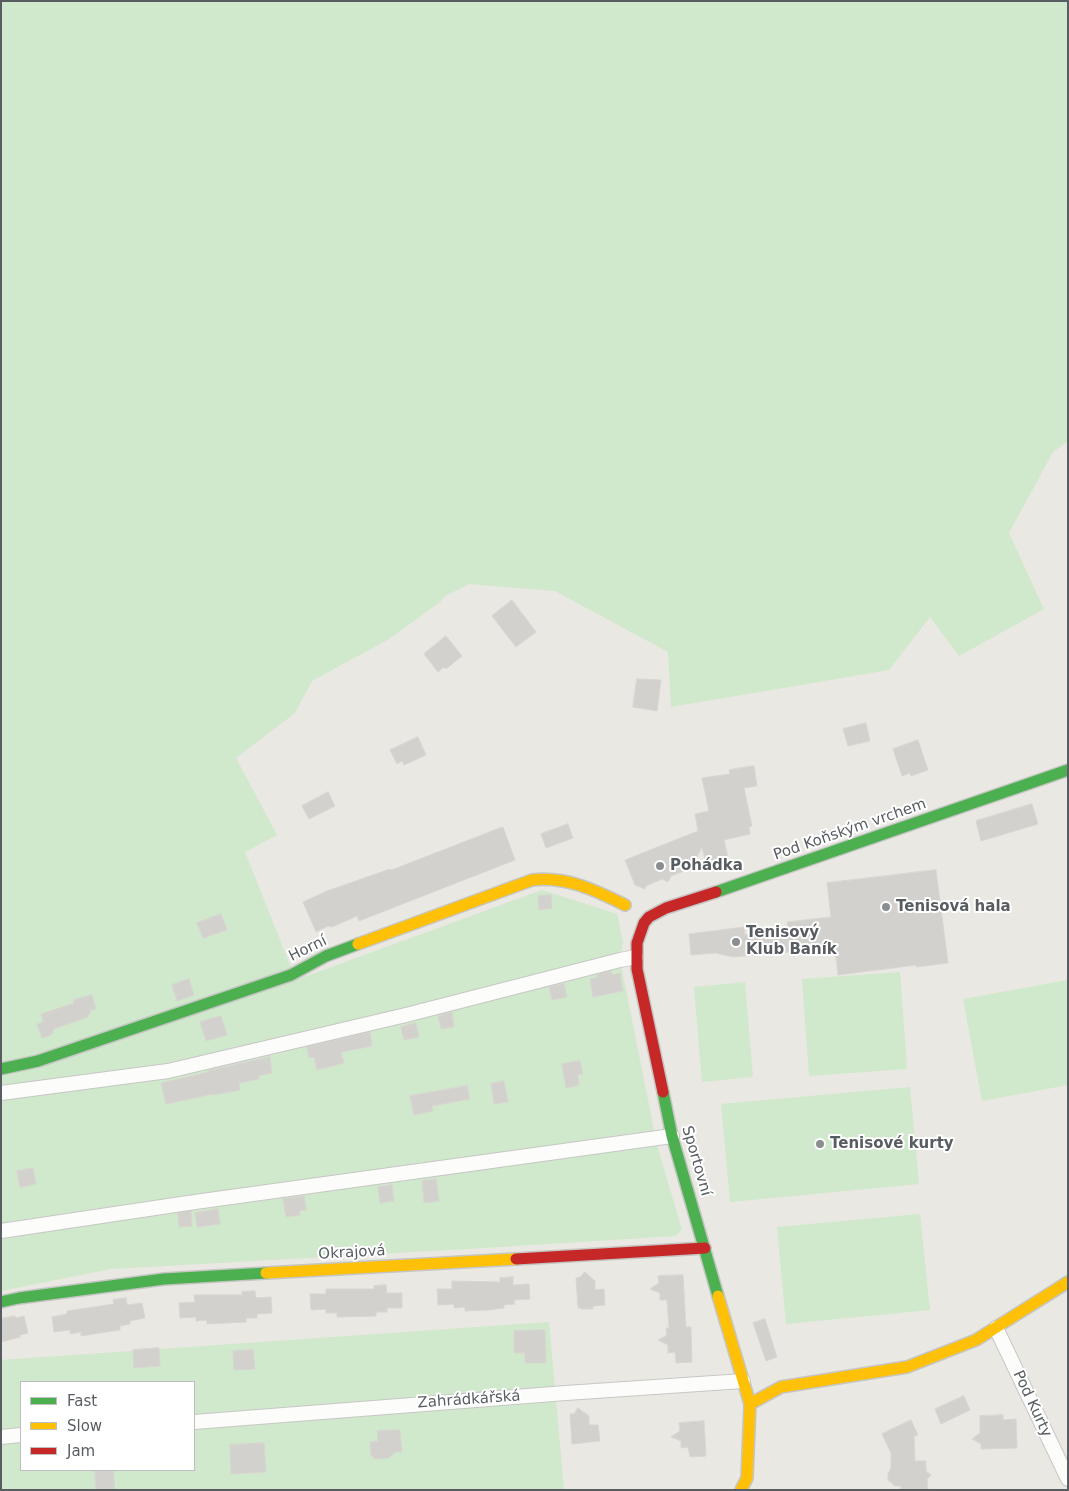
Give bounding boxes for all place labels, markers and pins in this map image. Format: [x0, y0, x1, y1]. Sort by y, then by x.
place label: Pohádka [670, 857, 743, 875]
marker: Pohádka [654, 860, 666, 872]
place label: Tenisová hala [896, 898, 1011, 916]
marker: Tenisová hala [880, 901, 892, 913]
place label: Tenisový Klub Baník [746, 924, 837, 959]
marker: Tenisový Klub Baník [730, 936, 742, 948]
place label: Tenisové kurty [830, 1135, 954, 1153]
marker: Tenisové kurty [814, 1138, 826, 1150]

